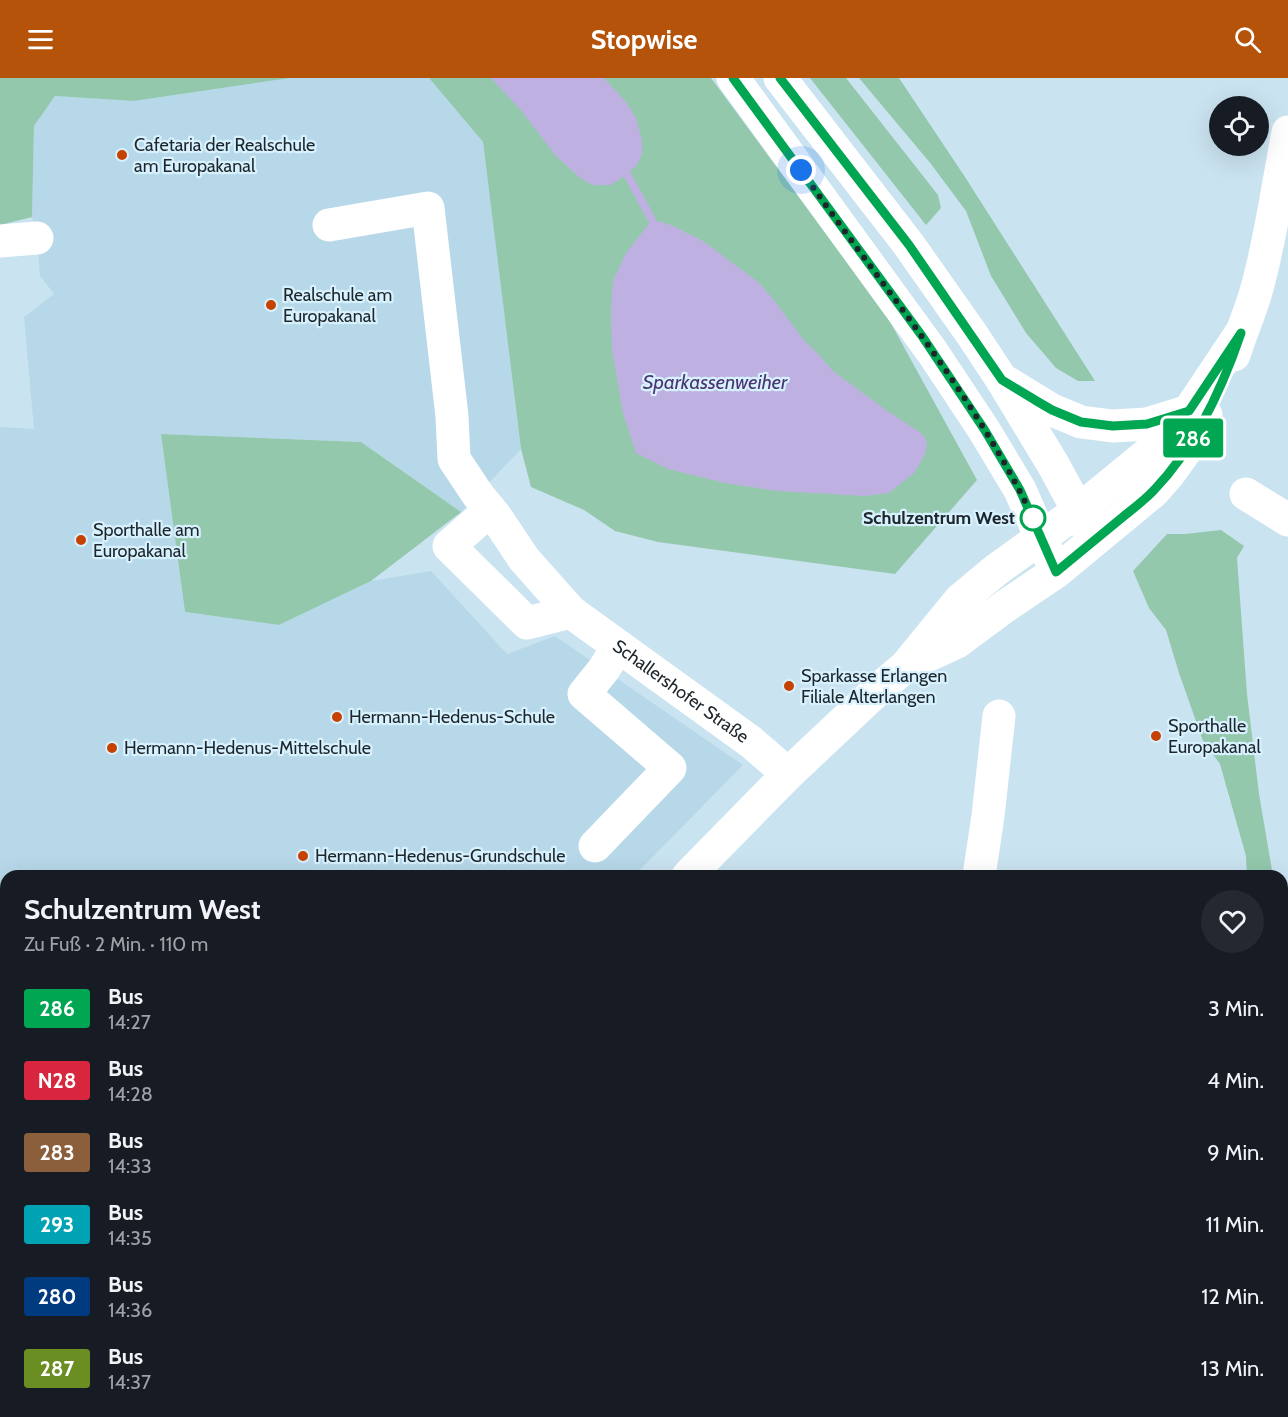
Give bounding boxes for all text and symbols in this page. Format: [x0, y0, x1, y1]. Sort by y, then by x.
icon: menu [24, 23, 57, 56]
text: Stopwise [591, 23, 697, 56]
icon: search [1231, 23, 1264, 56]
map controls [1209, 96, 1269, 156]
button: locate [1209, 96, 1269, 156]
place label: Cafetaria der Realschule am Europakanal [134, 134, 315, 177]
marker: Cafetaria der Realschule am Europakanal [115, 148, 129, 162]
your location [786, 155, 816, 185]
place label: Realschule am Europakanal [283, 284, 392, 327]
marker: Realschule am Europakanal [264, 298, 278, 312]
water label: Sparkassenweiher [643, 370, 788, 394]
line badge: 286 [1158, 418, 1228, 458]
text: 286 [1175, 426, 1211, 451]
marker: Schulzentrum West [1020, 505, 1046, 531]
place label: Schulzentrum West [863, 507, 1015, 529]
place label: Sporthalle am Europakanal [93, 519, 200, 562]
marker: Sporthalle am Europakanal [74, 533, 88, 547]
street label: Schallershofer Straße [609, 635, 753, 748]
place label: Sparkasse Erlangen Filiale Alterlangen [801, 665, 947, 708]
marker: Sparkasse Erlangen Filiale Alterlangen [782, 679, 796, 693]
place label: Hermann-Hedenus-Schule [349, 706, 555, 728]
marker: Hermann-Hedenus-Schule [330, 710, 344, 724]
place label: Sporthalle Europakanal [1168, 715, 1261, 758]
marker: Sporthalle Europakanal [1149, 729, 1163, 743]
place label: Hermann-Hedenus-Mittelschule [124, 737, 371, 759]
marker: Hermann-Hedenus-Mittelschule [105, 741, 119, 755]
place label: Hermann-Hedenus-Grundschule [315, 845, 565, 867]
marker: Hermann-Hedenus-Grundschule [296, 849, 310, 863]
button: heart [1201, 890, 1264, 953]
text: Schulzentrum West [24, 892, 261, 926]
text: Zu Fuß · 2 Min. · 110 m [24, 932, 208, 956]
text: Bus [108, 983, 143, 1010]
text: 3 Min. [1208, 995, 1264, 1022]
text: 286 [39, 996, 75, 1021]
text: 14:27 [108, 1010, 151, 1034]
text: Bus [108, 1055, 143, 1082]
text: 4 Min. [1207, 1067, 1264, 1094]
text: N28 [38, 1068, 76, 1093]
text: 14:28 [108, 1082, 153, 1106]
text: Bus [108, 1127, 143, 1154]
text: 9 Min. [1207, 1139, 1264, 1166]
text: 283 [39, 1140, 75, 1165]
text: 14:33 [108, 1154, 152, 1178]
text: Bus [108, 1199, 143, 1226]
text: 11 Min. [1206, 1211, 1264, 1238]
text: 293 [40, 1212, 74, 1237]
text: 14:35 [108, 1226, 152, 1250]
text: Bus [108, 1271, 143, 1298]
text: 12 Min. [1201, 1283, 1264, 1310]
text: 280 [38, 1284, 76, 1309]
text: 14:36 [108, 1298, 152, 1322]
text: Bus [108, 1343, 143, 1370]
text: 13 Min. [1201, 1355, 1264, 1382]
text: 287 [40, 1356, 74, 1381]
text: 14:37 [108, 1370, 151, 1394]

